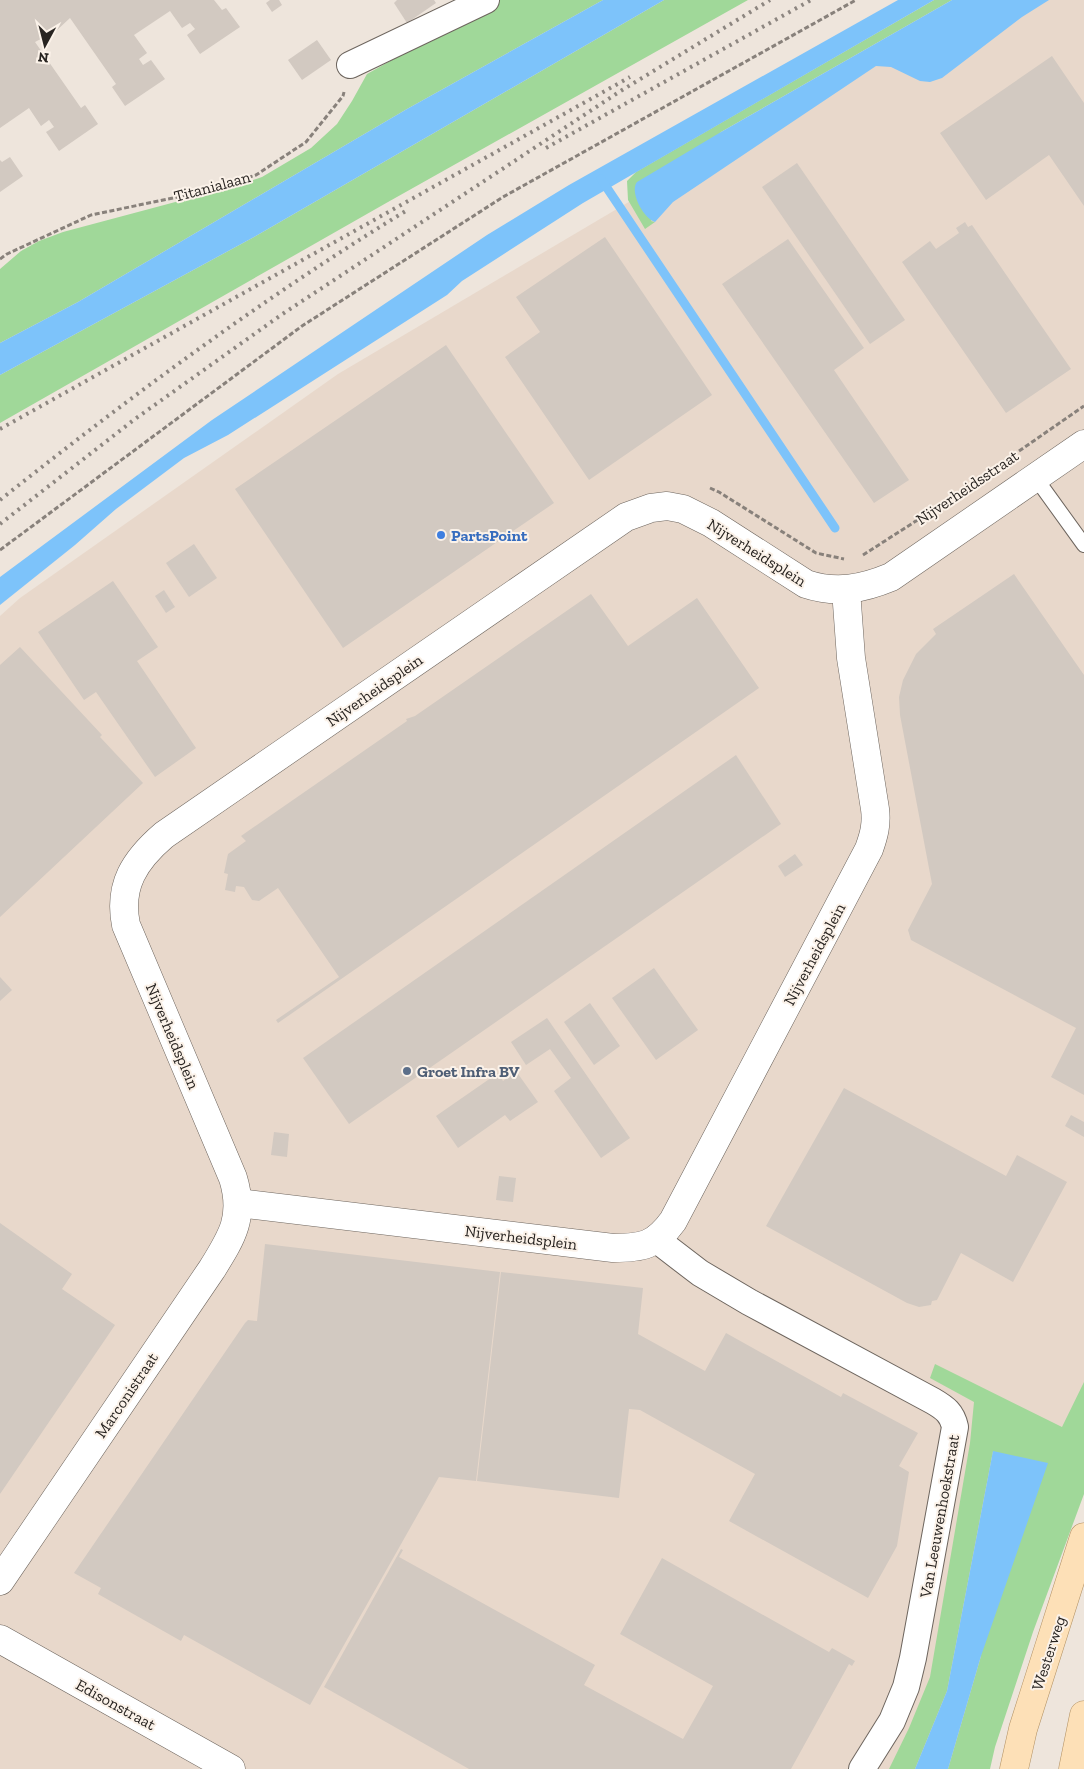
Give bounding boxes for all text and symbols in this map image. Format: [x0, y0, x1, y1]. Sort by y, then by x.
north arrow [20, 20, 70, 70]
text: N [37, 48, 50, 66]
street label: Titanialaan [172, 167, 253, 206]
street label: Nijverheidsstraat [912, 446, 1022, 529]
street label: Nijverheidsplein [704, 514, 810, 591]
place label: PartsPoint [451, 526, 528, 545]
marker: PartsPoint [435, 529, 447, 541]
street label: Nijverheidsplein [323, 650, 427, 731]
street label: Nijverheidsplein [780, 899, 850, 1009]
street label: Nijverheidsplein [142, 980, 204, 1093]
place label: Groet Infra BV [417, 1062, 520, 1081]
marker: Groet Infra BV [401, 1065, 413, 1077]
street label: Nijverheidsplein [464, 1221, 579, 1254]
street label: Marconistraat [91, 1349, 162, 1442]
street label: Van Leeuwenhoekstraat [916, 1433, 963, 1600]
street label: Westerweg [1027, 1613, 1070, 1693]
street label: Edisonstraat [73, 1675, 159, 1734]

